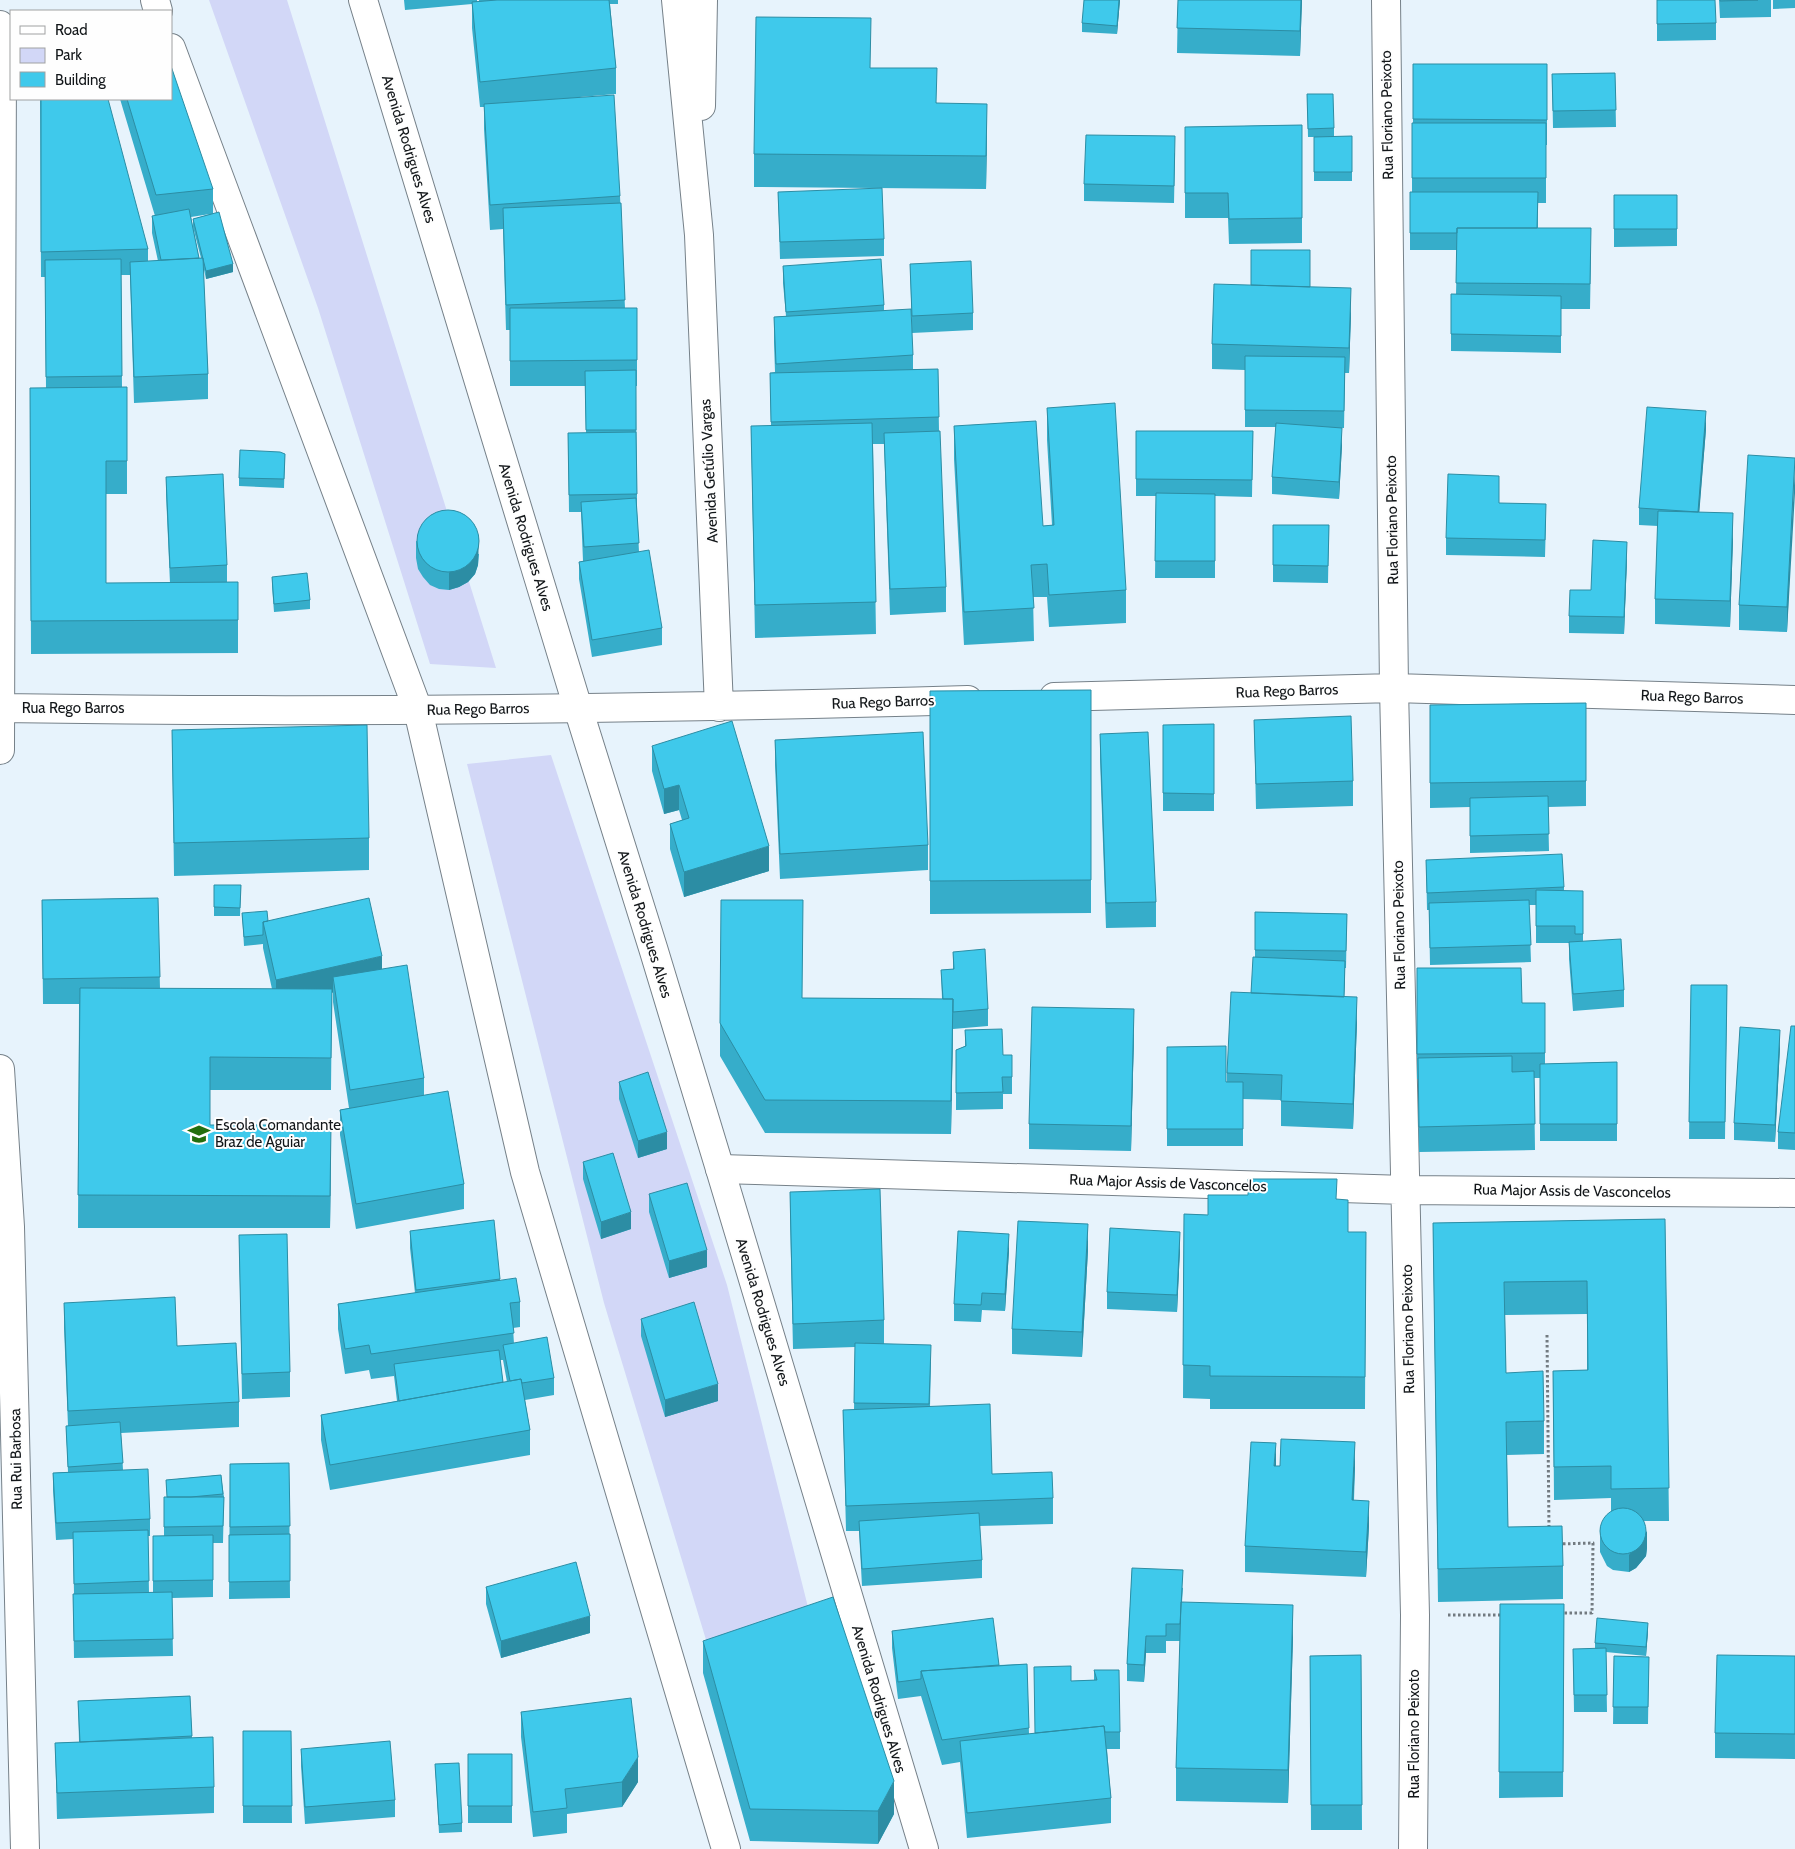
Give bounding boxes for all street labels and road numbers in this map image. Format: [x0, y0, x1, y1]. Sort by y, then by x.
street label: Rua Floriano Peixoto [1377, 50, 1397, 180]
street label: Avenida Rodrigues Alves [378, 73, 440, 225]
street label: Avenida Getúlio Vargas [696, 398, 722, 544]
street label: Rua Floriano Peixoto [1382, 455, 1402, 585]
street label: Avenida Rodrigues Alves [495, 461, 557, 613]
street label: Rua Rego Barros [1235, 680, 1339, 702]
street label: Rua Rego Barros [1640, 686, 1744, 708]
street label: Rua Rego Barros [831, 691, 935, 713]
street label: Rua Rego Barros [22, 699, 124, 717]
street label: Rua Rego Barros [426, 699, 530, 719]
street label: Avenida Rodrigues Alves [614, 848, 676, 1000]
street label: Rua Floriano Peixoto [1389, 860, 1409, 990]
street label: Rua Major Assis de Vasconcelos [1069, 1171, 1267, 1195]
street label: Rua Major Assis de Vasconcelos [1473, 1180, 1671, 1202]
street label: Avenida Rodrigues Alves [732, 1236, 794, 1388]
street label: Rua Floriano Peixoto [1398, 1264, 1418, 1394]
street label: Rua Rui Barbosa [6, 1407, 26, 1510]
street label: Avenida Rodrigues Alves [848, 1623, 910, 1775]
street label: Rua Floriano Peixoto [1405, 1669, 1423, 1799]

